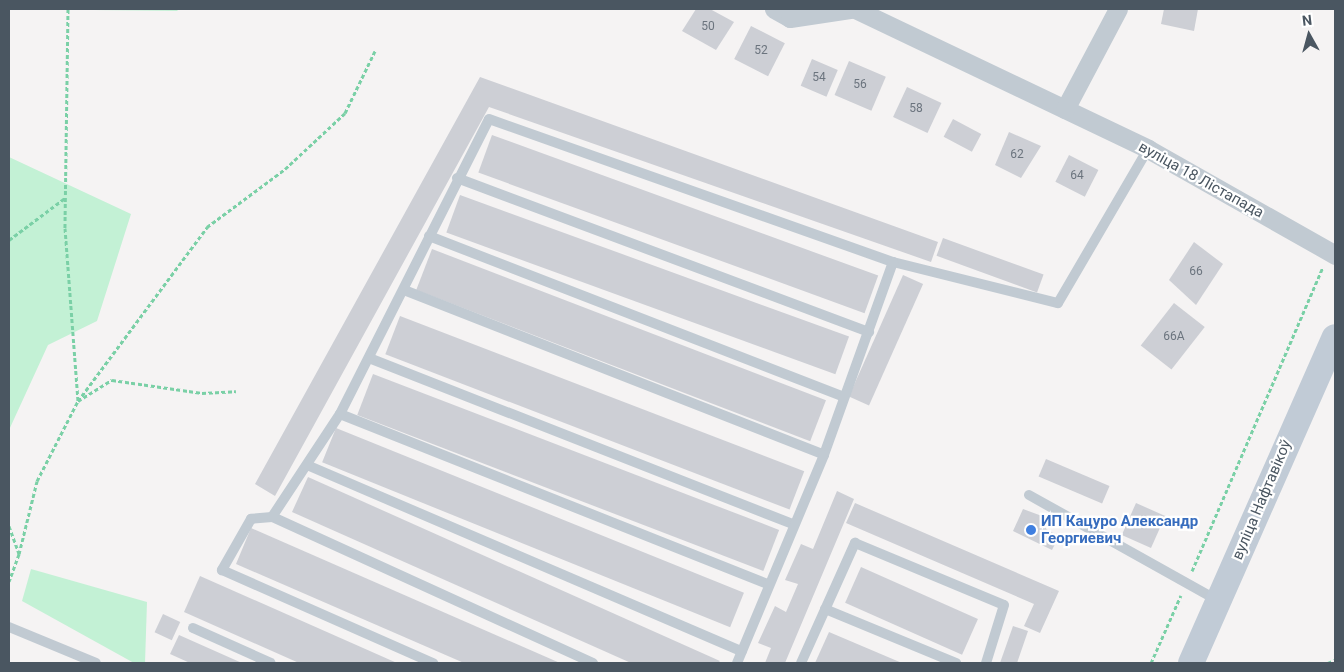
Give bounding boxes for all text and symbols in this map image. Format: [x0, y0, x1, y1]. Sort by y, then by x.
north arrow [1284, 10, 1334, 60]
text: N [1301, 12, 1313, 29]
house number: 50 [701, 20, 715, 34]
house number: 52 [754, 44, 768, 58]
house number: 54 [812, 71, 826, 85]
house number: 56 [853, 78, 867, 92]
house number: 58 [909, 102, 923, 116]
street label: вуліца 18 Лістапада [1135, 138, 1267, 222]
house number: 62 [1010, 148, 1024, 162]
house number: 64 [1070, 169, 1084, 183]
house number: 66 [1189, 265, 1203, 279]
house number: 66А [1163, 330, 1185, 344]
street label: вуліца Нафтавікоў [1229, 437, 1295, 563]
place label: ИП Кацуро Александр Георгиевич [1041, 512, 1198, 547]
marker: ИП Кацуро Александр Георгиевич [1025, 524, 1037, 536]

